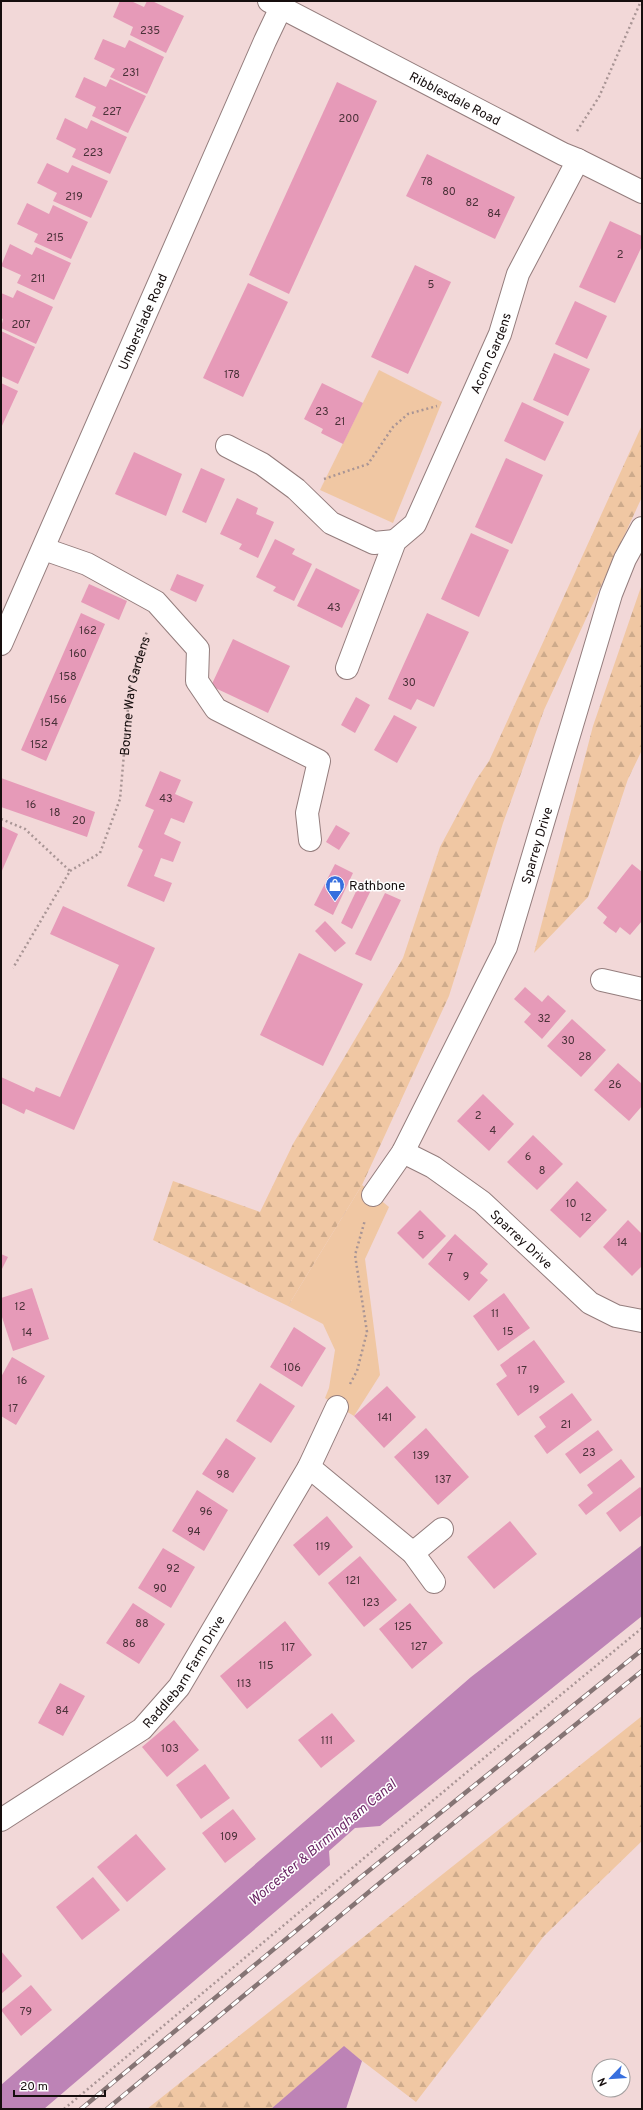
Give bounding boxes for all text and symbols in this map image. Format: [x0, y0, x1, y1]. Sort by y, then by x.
house number: 235 [140, 24, 160, 38]
house number: 231 [122, 66, 140, 80]
street label: Ribblesdale Road [406, 69, 503, 130]
house number: 227 [102, 105, 122, 119]
house number: 200 [339, 112, 359, 126]
house number: 223 [83, 146, 103, 160]
house number: 78 [421, 175, 433, 189]
house number: 80 [442, 185, 456, 199]
house number: 219 [65, 190, 83, 204]
house number: 82 [465, 196, 479, 210]
house number: 84 [487, 207, 501, 221]
house number: 215 [46, 231, 64, 245]
house number: 2 [617, 248, 623, 262]
house number: 211 [31, 272, 45, 286]
street label: Umberslade Road [116, 272, 172, 373]
house number: 5 [428, 278, 435, 292]
street label: Acorn Gardens [468, 311, 516, 397]
house number: 207 [11, 318, 31, 332]
house number: 178 [224, 368, 240, 382]
house number: 23 [315, 405, 329, 419]
house number: 21 [335, 415, 345, 429]
house number: 43 [327, 601, 341, 615]
house number: 162 [79, 624, 97, 638]
street label: Bourne Way Gardens [118, 635, 155, 756]
house number: 160 [69, 647, 87, 661]
house number: 158 [59, 670, 77, 684]
house number: 30 [402, 676, 416, 690]
house number: 156 [49, 693, 67, 707]
house number: 154 [40, 716, 58, 730]
house number: 152 [30, 738, 48, 752]
house number: 43 [159, 792, 173, 806]
house number: 16 [26, 798, 36, 812]
street label: Sparrey Drive [519, 805, 557, 886]
house number: 18 [50, 806, 60, 820]
house number: 20 [72, 814, 86, 828]
shop icon: Rathbone [324, 874, 346, 902]
place label: Rathbone [349, 879, 405, 895]
house number: 32 [537, 1012, 551, 1026]
house number: 30 [561, 1034, 575, 1048]
house number: 28 [578, 1050, 592, 1064]
house number: 26 [608, 1078, 622, 1092]
house number: 2 [475, 1109, 481, 1123]
house number: 4 [490, 1124, 497, 1138]
house number: 6 [525, 1150, 531, 1164]
house number: 8 [539, 1164, 545, 1178]
house number: 10 [565, 1197, 577, 1211]
street label: Sparrey Drive [486, 1207, 555, 1274]
house number: 12 [581, 1211, 591, 1225]
house number: 5 [418, 1229, 425, 1243]
house number: 14 [617, 1236, 628, 1250]
house number: 7 [447, 1251, 453, 1265]
house number: 9 [463, 1270, 469, 1284]
house number: 12 [15, 1300, 25, 1314]
house number: 11 [491, 1307, 499, 1321]
house number: 15 [503, 1325, 514, 1339]
house number: 14 [22, 1326, 33, 1340]
house number: 106 [283, 1361, 301, 1375]
house number: 17 [517, 1364, 527, 1378]
house number: 16 [17, 1374, 27, 1388]
house number: 19 [529, 1383, 539, 1397]
house number: 17 [8, 1402, 18, 1416]
house number: 141 [378, 1411, 392, 1425]
house number: 21 [561, 1418, 571, 1432]
house number: 23 [582, 1446, 596, 1460]
house number: 139 [412, 1449, 430, 1463]
house number: 98 [216, 1468, 230, 1482]
house number: 137 [435, 1473, 451, 1487]
house number: 96 [199, 1505, 213, 1519]
house number: 94 [187, 1525, 201, 1539]
house number: 119 [316, 1540, 330, 1554]
house number: 92 [166, 1562, 180, 1576]
house number: 121 [346, 1574, 360, 1588]
house number: 90 [153, 1582, 167, 1596]
house number: 123 [362, 1596, 380, 1610]
street label: Raddlebarn Farm Drive [140, 1613, 229, 1732]
house number: 88 [135, 1617, 149, 1631]
house number: 125 [394, 1620, 412, 1634]
house number: 86 [122, 1637, 136, 1651]
house number: 127 [411, 1640, 427, 1654]
house number: 117 [281, 1641, 295, 1655]
house number: 115 [258, 1659, 274, 1673]
house number: 113 [237, 1677, 251, 1691]
house number: 84 [55, 1704, 69, 1718]
house number: 111 [321, 1734, 333, 1748]
house number: 103 [161, 1742, 179, 1756]
water label: Worcester & Birmingham Canal [246, 1775, 401, 1910]
house number: 109 [220, 1830, 238, 1844]
house number: 79 [20, 2005, 32, 2019]
north arrow [591, 2058, 631, 2098]
scale bar [14, 2072, 105, 2098]
text: N [595, 2075, 611, 2088]
text: 20 m [20, 2079, 48, 2095]

